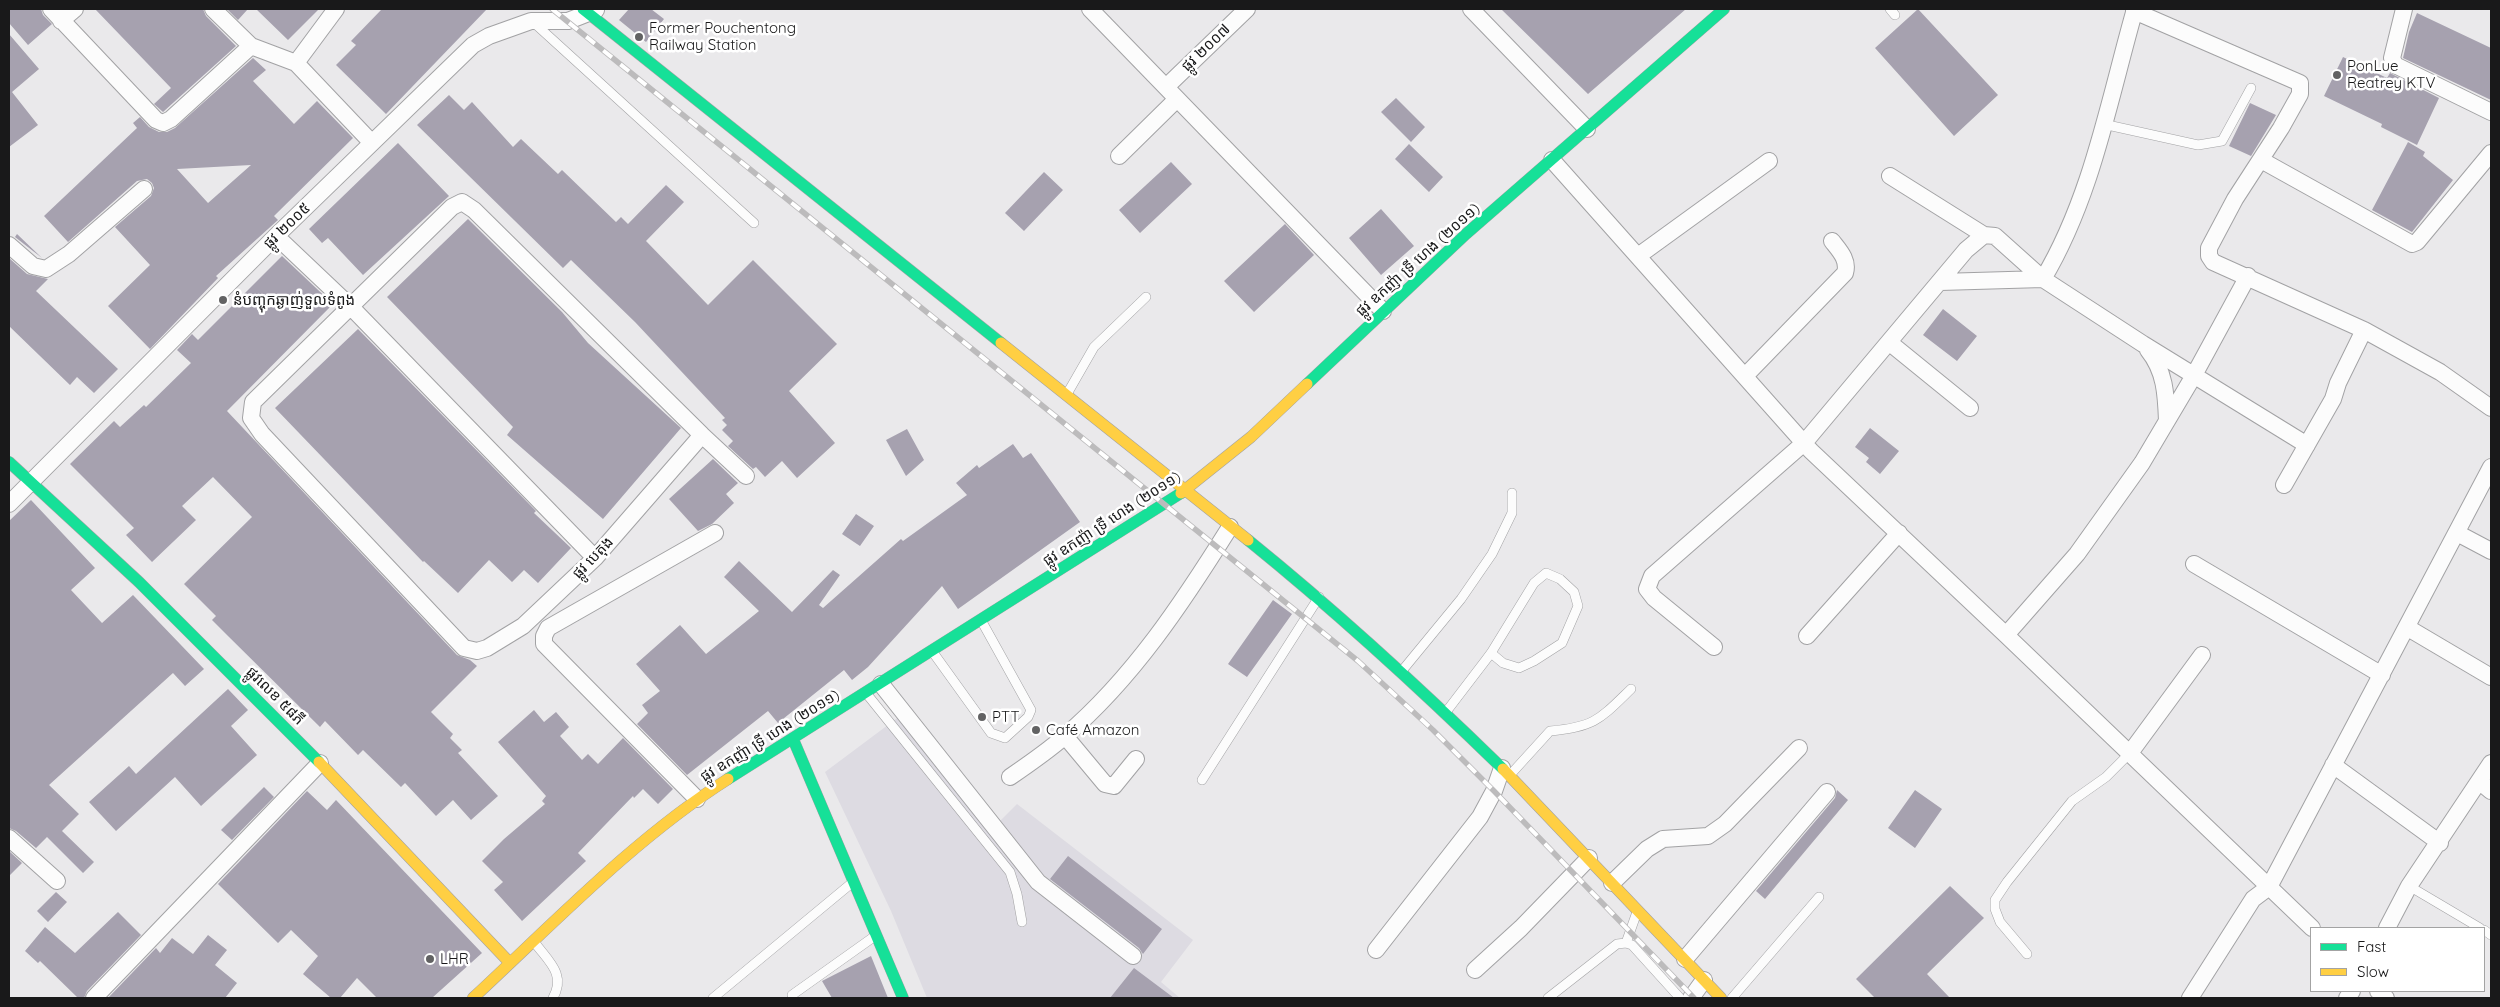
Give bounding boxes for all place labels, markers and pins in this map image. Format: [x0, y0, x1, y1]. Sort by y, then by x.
place label: Former Pouchentong Railway Station [649, 19, 796, 54]
marker: Former Pouchentong Railway Station [633, 31, 645, 43]
place label: PonLue Reatrey KTV [2347, 57, 2435, 92]
marker: PonLue Reatrey KTV [2331, 69, 2343, 81]
place label: នំបញ្ចុកឆ្ងាញ់ទួលទំពូង [233, 291, 355, 309]
marker: នំបញ្ចុកឆ្ងាញ់ទួលទំពូង [217, 294, 229, 306]
place label: PTT [992, 708, 1020, 726]
marker: PTT [976, 711, 988, 723]
place label: Café Amazon [1046, 721, 1140, 739]
marker: Café Amazon [1030, 724, 1042, 736]
place label: LHR [440, 950, 469, 968]
marker: LHR [424, 953, 436, 965]

